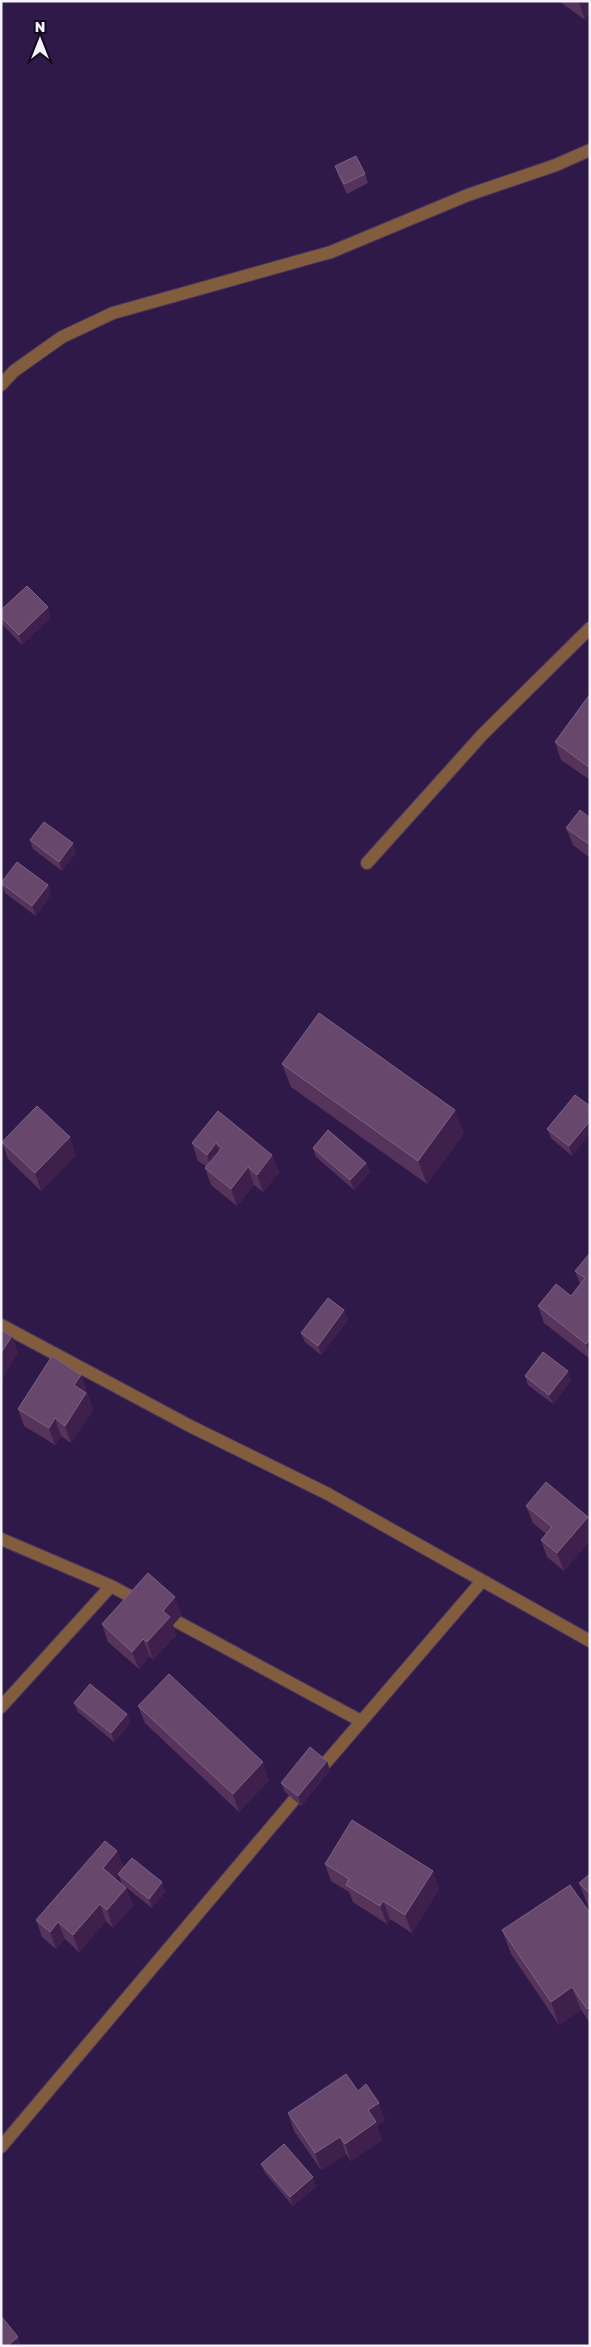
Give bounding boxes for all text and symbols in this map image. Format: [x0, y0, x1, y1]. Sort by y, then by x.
north arrow [15, 15, 65, 65]
text: N [35, 18, 45, 35]

